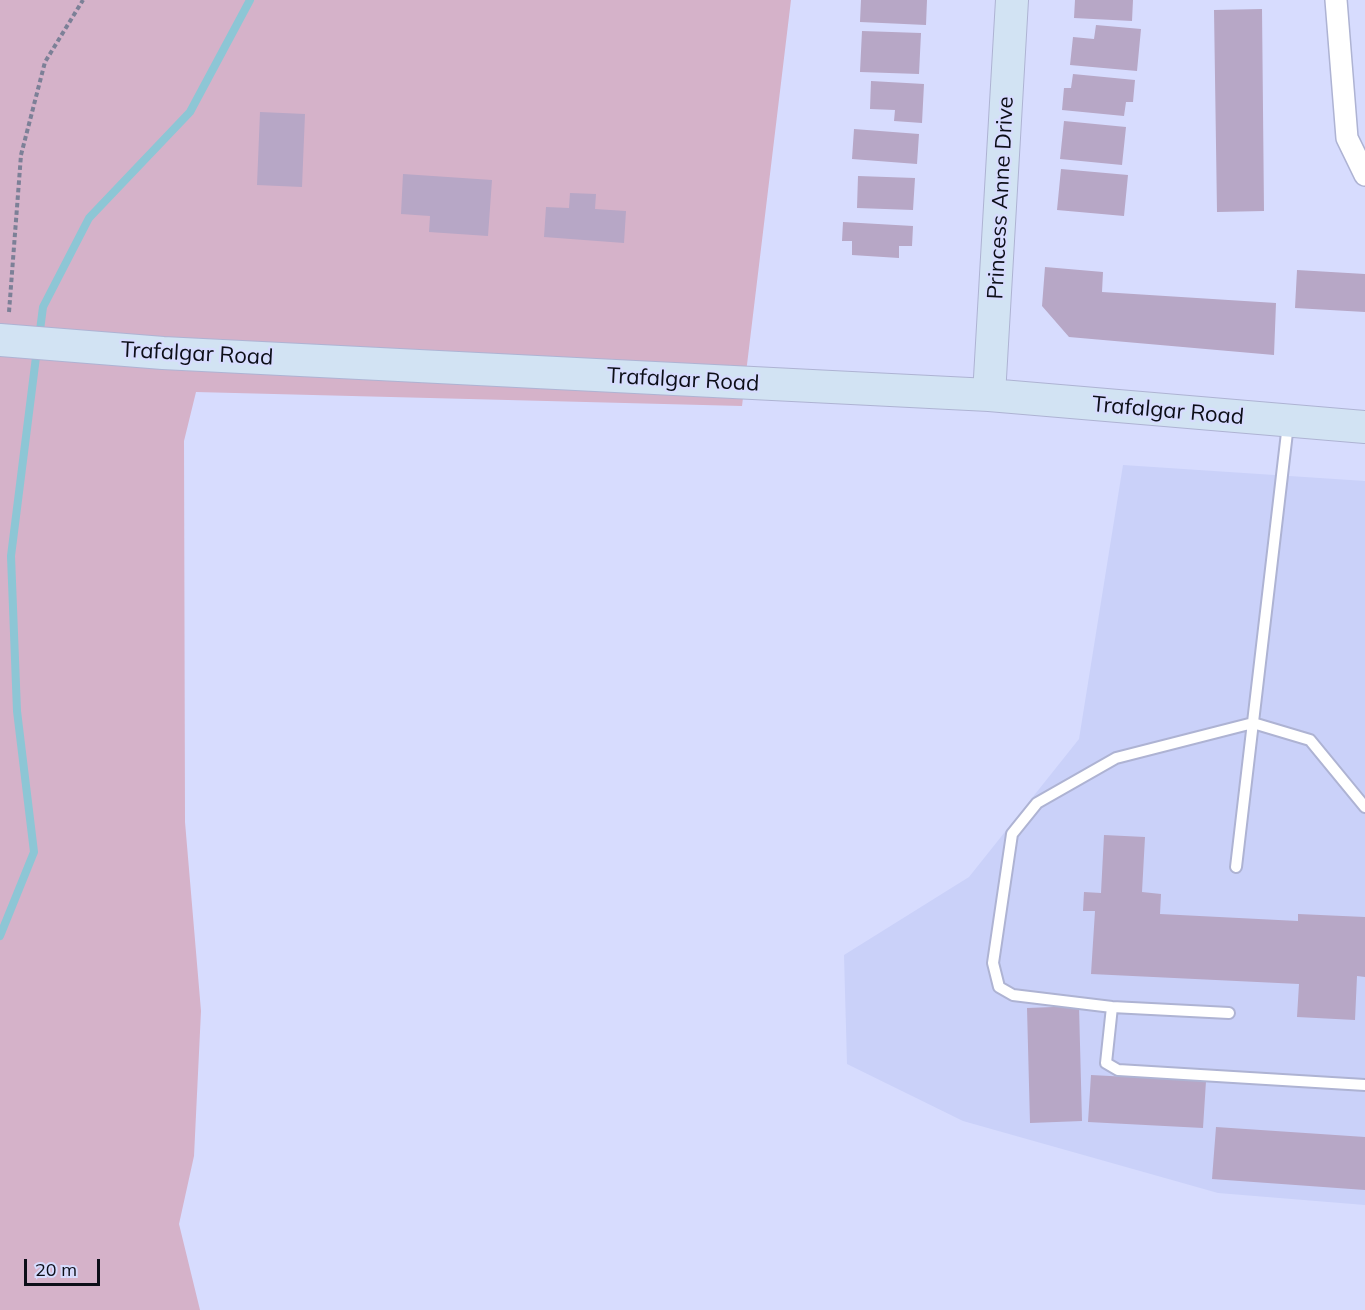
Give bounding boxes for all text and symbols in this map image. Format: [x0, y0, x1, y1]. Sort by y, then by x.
street label: Princess Anne Drive [983, 96, 1019, 300]
street label: Trafalgar Road [120, 337, 274, 371]
street label: Trafalgar Road [606, 363, 760, 397]
street label: Trafalgar Road [1091, 391, 1245, 431]
scale bar [27, 1247, 104, 1285]
text: 20 m [35, 1258, 77, 1281]

